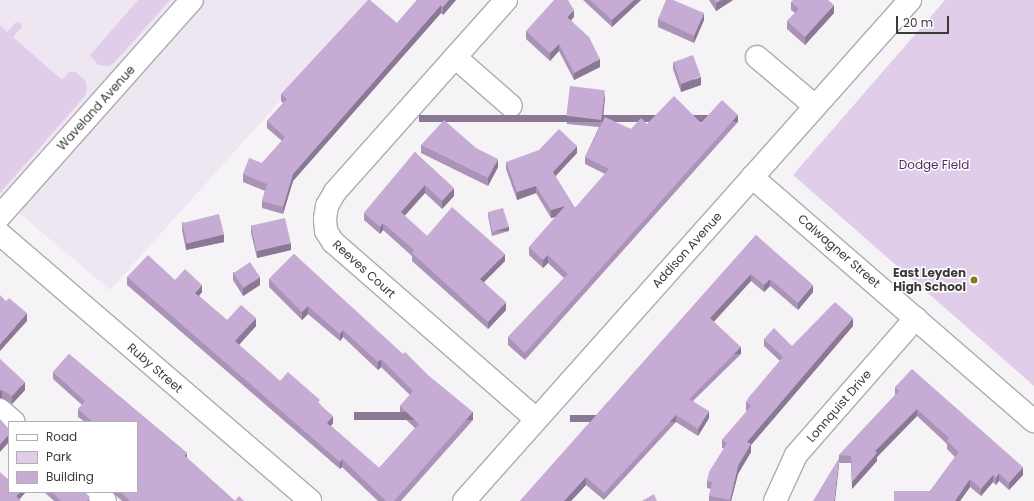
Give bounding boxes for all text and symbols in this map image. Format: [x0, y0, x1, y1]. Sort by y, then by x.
scale bar [898, 8, 951, 34]
text: 20 m [903, 14, 933, 31]
street label: Waveland Avenue [54, 63, 138, 153]
park label: Dodge Field [899, 158, 969, 172]
street label: Addison Avenue [649, 209, 725, 291]
street label: Calwagner Street [795, 211, 883, 291]
street label: Reeves Court [330, 237, 398, 301]
place label: East Leyden High School [893, 266, 966, 294]
marker: East Leyden High School [969, 275, 979, 285]
street label: Ruby Street [125, 340, 185, 396]
street label: Lonnquist Drive [804, 367, 874, 445]
legend [8, 421, 138, 493]
text: Road [46, 428, 77, 445]
text: Park [46, 448, 72, 465]
text: Building [46, 468, 94, 485]

